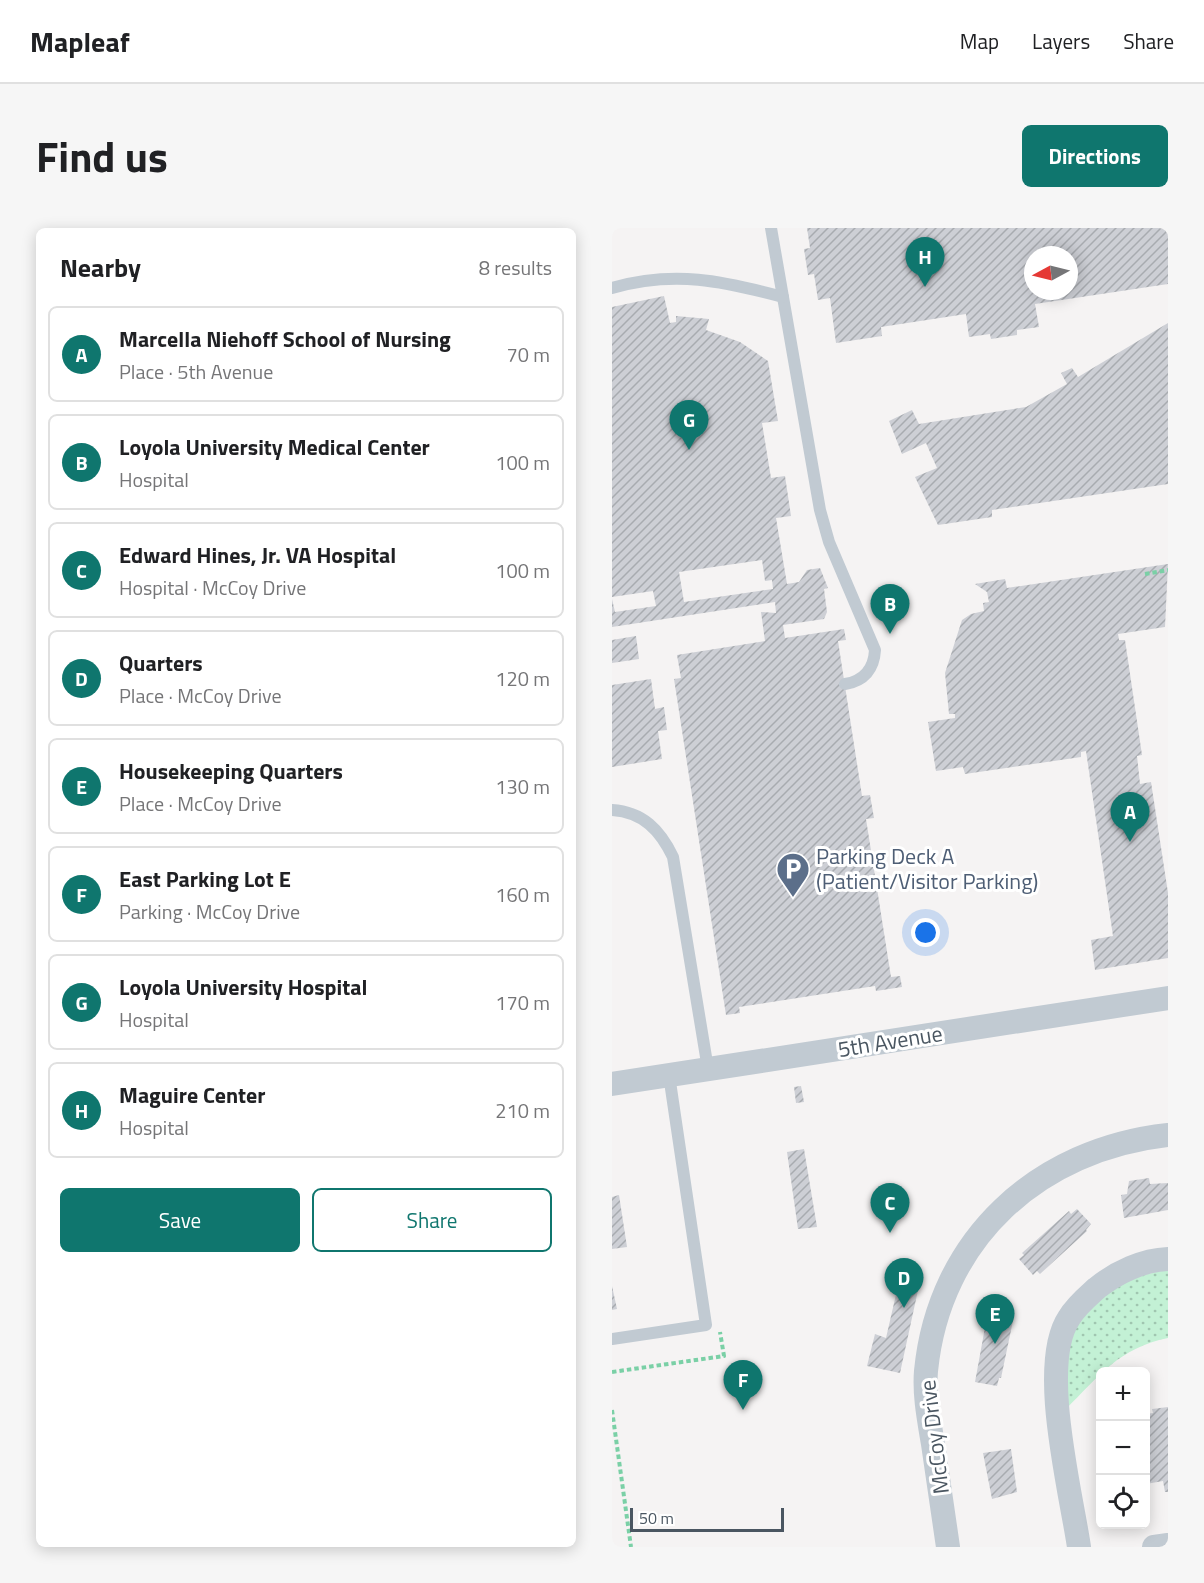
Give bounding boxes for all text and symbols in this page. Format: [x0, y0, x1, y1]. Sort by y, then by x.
text: Mapleaf [30, 20, 130, 63]
text: Map [960, 25, 999, 57]
text: Layers [1032, 25, 1090, 57]
text: Share [1123, 25, 1174, 57]
text: Find us [36, 124, 168, 188]
button: Directions [1022, 125, 1168, 187]
pin: H [906, 238, 944, 287]
north arrow [1024, 246, 1078, 300]
text: Nearby [60, 248, 141, 287]
text: 8 results [479, 252, 552, 283]
text: Marcella Niehoff School of Nursing [119, 322, 451, 356]
text: A [75, 339, 88, 370]
text: 70 m [506, 339, 550, 370]
text: Place · 5th Avenue [119, 356, 273, 387]
pin: G [670, 400, 709, 450]
text: Loyola University Medical Center [119, 430, 430, 464]
text: B [75, 447, 88, 478]
text: 100 m [495, 447, 550, 478]
text: Hospital [119, 464, 189, 495]
text: Edward Hines, Jr. VA Hospital [119, 538, 396, 572]
text: C [76, 555, 87, 586]
text: 100 m [495, 555, 550, 586]
text: Hospital · McCoy Drive [119, 572, 306, 603]
pin: B [870, 584, 910, 634]
text: Quarters [119, 646, 203, 680]
text: D [75, 663, 88, 694]
text: 120 m [495, 663, 550, 694]
text: Place · McCoy Drive [119, 680, 282, 711]
text: Housekeeping Quarters [119, 754, 343, 788]
text: E [76, 771, 87, 802]
text: 130 m [495, 771, 550, 802]
text: Place · McCoy Drive [119, 788, 282, 819]
pin: A [1110, 792, 1150, 842]
place label: Parking Deck A (Patient/Visitor Parking) [816, 839, 1038, 898]
parking icon: Parking Deck A (Patient/Visitor Parking) [775, 851, 811, 898]
text: East Parking Lot E [119, 862, 291, 896]
text: F [76, 879, 87, 910]
text: 160 m [495, 879, 550, 910]
text: Parking · McCoy Drive [119, 896, 300, 927]
your location [911, 918, 940, 947]
text: Loyola University Hospital [119, 970, 367, 1004]
text: G [75, 987, 88, 1018]
text: 170 m [495, 987, 550, 1018]
text: Hospital [119, 1004, 189, 1035]
street label: 5th Avenue [835, 1016, 945, 1066]
text: Maguire Center [119, 1078, 266, 1112]
text: H [75, 1095, 88, 1126]
text: 210 m [495, 1095, 550, 1126]
text: Hospital [119, 1112, 189, 1143]
pin: C [870, 1184, 910, 1233]
button: Save [60, 1188, 300, 1252]
button: Share [312, 1188, 552, 1252]
pin: D [884, 1258, 924, 1308]
pin: E [976, 1294, 1015, 1344]
pin: F [724, 1360, 762, 1410]
map controls [1096, 1367, 1150, 1529]
button: + [1096, 1367, 1150, 1421]
street label: McCoy Drive [910, 1378, 958, 1496]
button: − [1096, 1421, 1150, 1475]
button: locate [1096, 1475, 1150, 1529]
scale bar [630, 1505, 784, 1532]
text: 50 m [639, 1506, 674, 1530]

